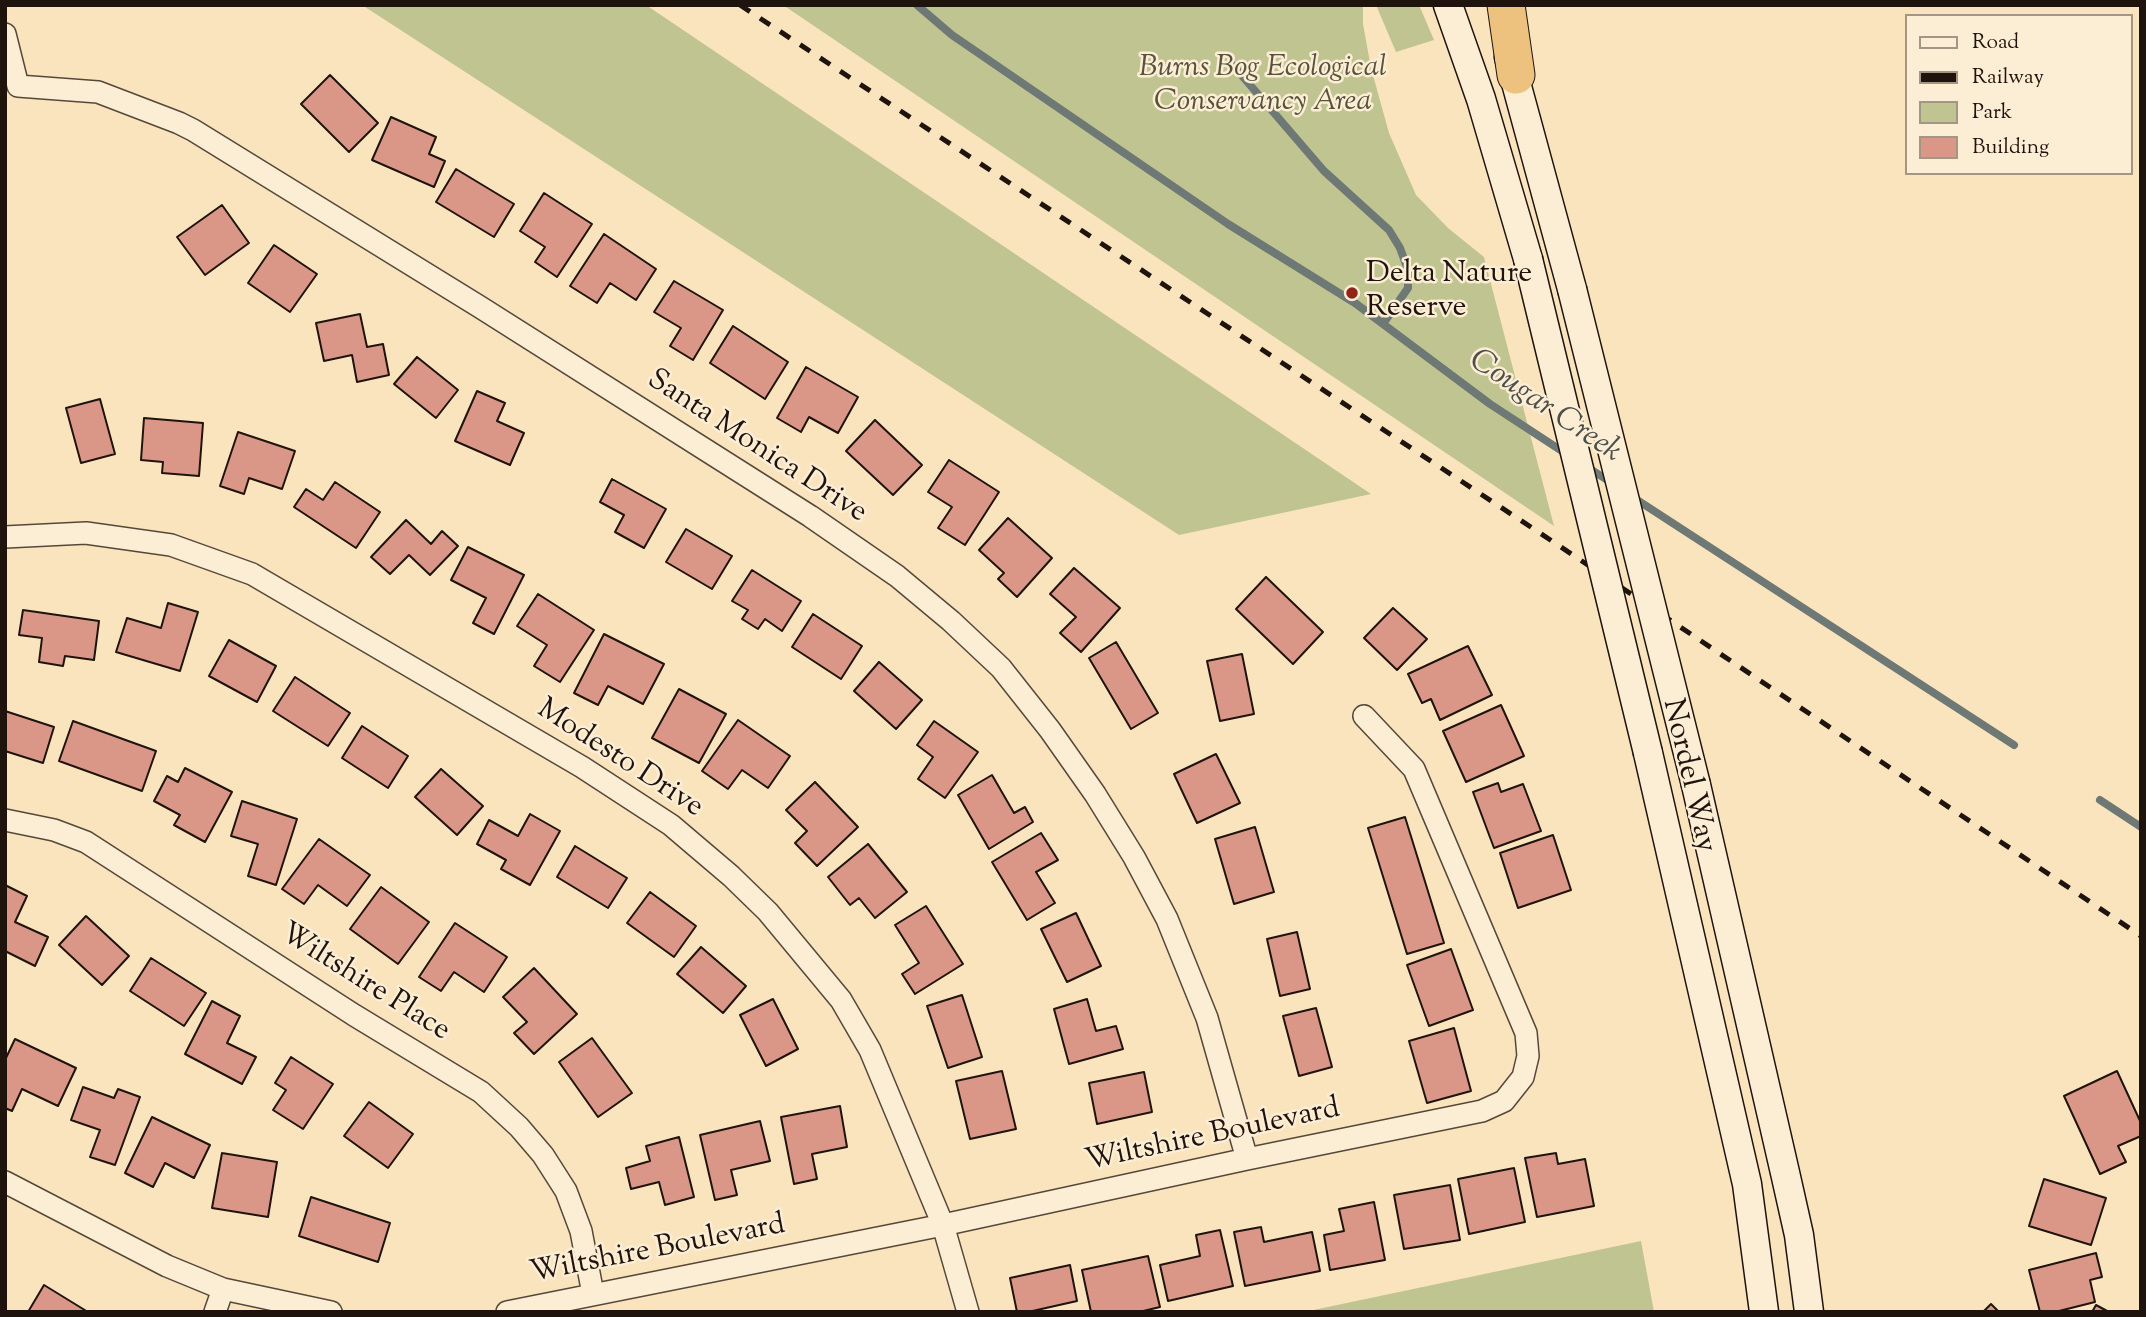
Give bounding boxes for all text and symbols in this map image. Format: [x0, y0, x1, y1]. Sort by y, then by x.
legend [1904, 14, 2132, 175]
text: Road [1972, 28, 2019, 58]
park label: Burns Bog Ecological Conservancy Area [1139, 52, 1387, 122]
text: Railway [1972, 63, 2044, 93]
text: Park [1972, 98, 2012, 128]
text: Building [1972, 133, 2049, 163]
place label: Delta Nature Reserve [1366, 258, 1532, 328]
marker: Delta Nature Reserve [1344, 285, 1360, 301]
water label: Cougar Creek [1460, 343, 1628, 473]
street label: Santa Monica Drive [639, 363, 873, 533]
street label: Modesto Drive [529, 693, 709, 827]
street label: Nordel Way [1652, 696, 1722, 856]
street label: Wiltshire Place [272, 917, 456, 1051]
street label: Wiltshire Boulevard [1082, 1092, 1344, 1182]
street label: Wiltshire Boulevard [527, 1209, 789, 1293]

